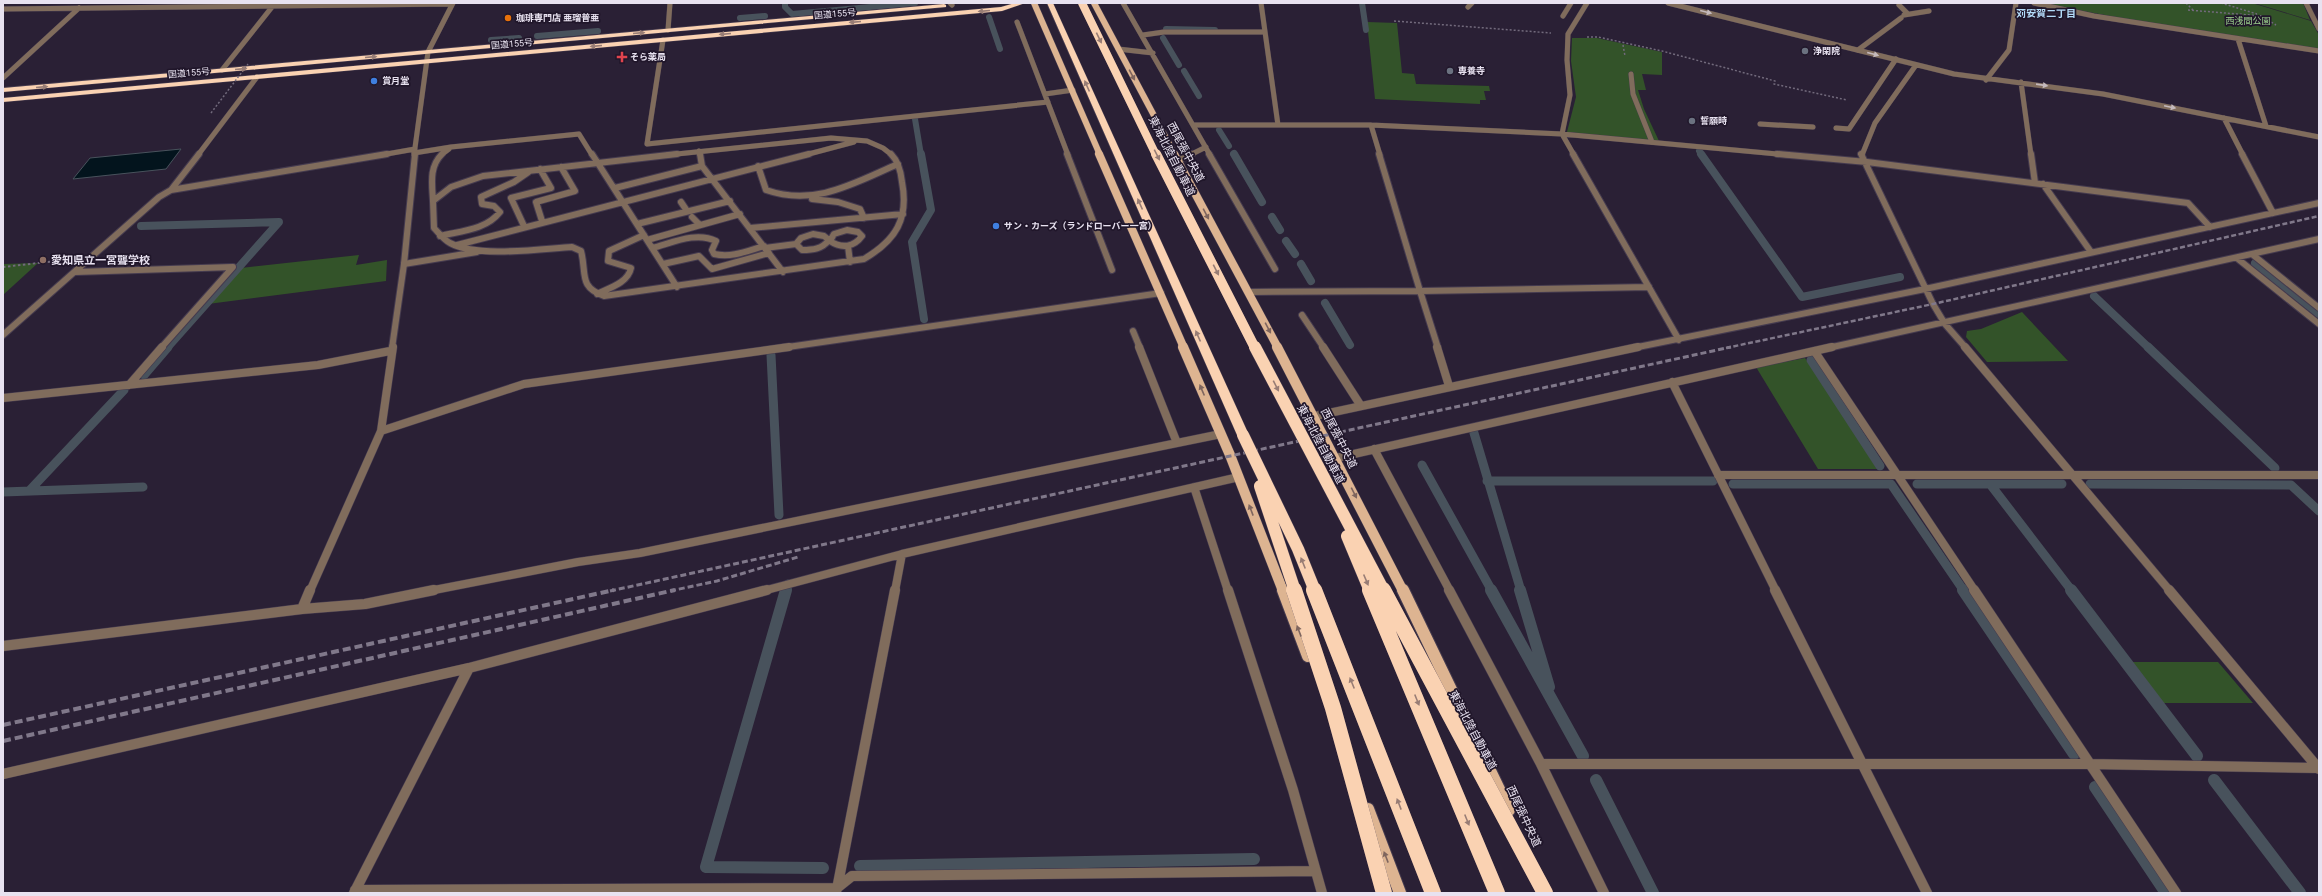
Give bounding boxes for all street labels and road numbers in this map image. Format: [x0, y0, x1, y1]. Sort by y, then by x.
street label: 国道155号 [814, 7, 856, 21]
street label: 国道155号 [491, 37, 533, 51]
street label: 国道155号 [168, 66, 210, 80]
street label: 東海北陸自動車道 [1146, 114, 1197, 198]
street label: 西尾張中央道 [1164, 120, 1207, 184]
street label: 東海北陸自動車道 [1294, 402, 1347, 486]
street label: 西尾張中央道 [1318, 406, 1359, 471]
street label: 東海北陸自動車道 [1446, 688, 1499, 772]
street label: 西尾張中央道 [1504, 784, 1543, 849]

